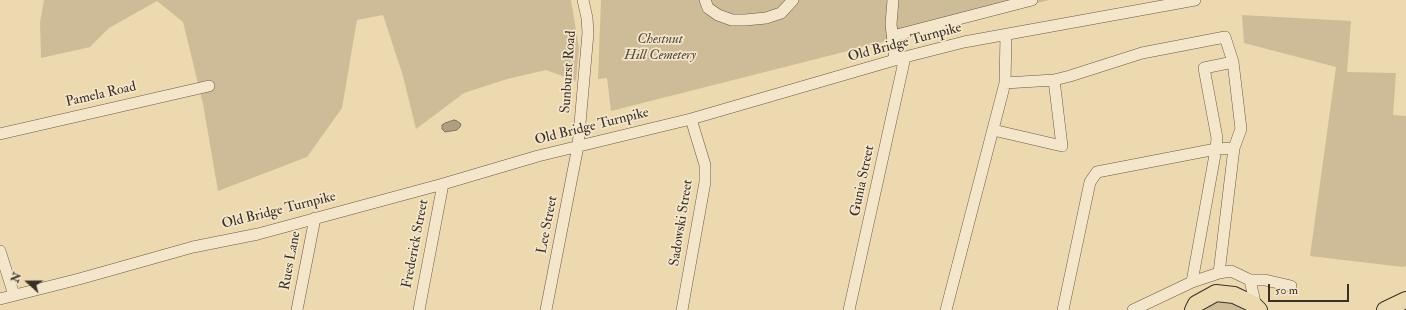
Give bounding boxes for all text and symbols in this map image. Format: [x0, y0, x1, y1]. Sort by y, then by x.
street label: Old Bridge Turnpike [846, 20, 964, 66]
street label: Sunburst Road [558, 30, 580, 114]
park label: Chestnut Hill Cemetery [624, 32, 696, 64]
street label: Pamela Road [64, 79, 138, 111]
street label: Old Bridge Turnpike [533, 105, 651, 149]
street label: Gunia Street [847, 144, 879, 218]
street label: Sadowski Street [667, 178, 697, 268]
street label: Old Bridge Turnpike [220, 189, 338, 233]
street label: Lee Street [534, 195, 562, 255]
street label: Frederick Street [399, 198, 433, 290]
street label: Rues Lane [277, 230, 305, 292]
north arrow [8, 262, 48, 302]
text: N [8, 271, 24, 284]
scale bar [1270, 276, 1351, 302]
text: 50 m [1275, 283, 1298, 298]

